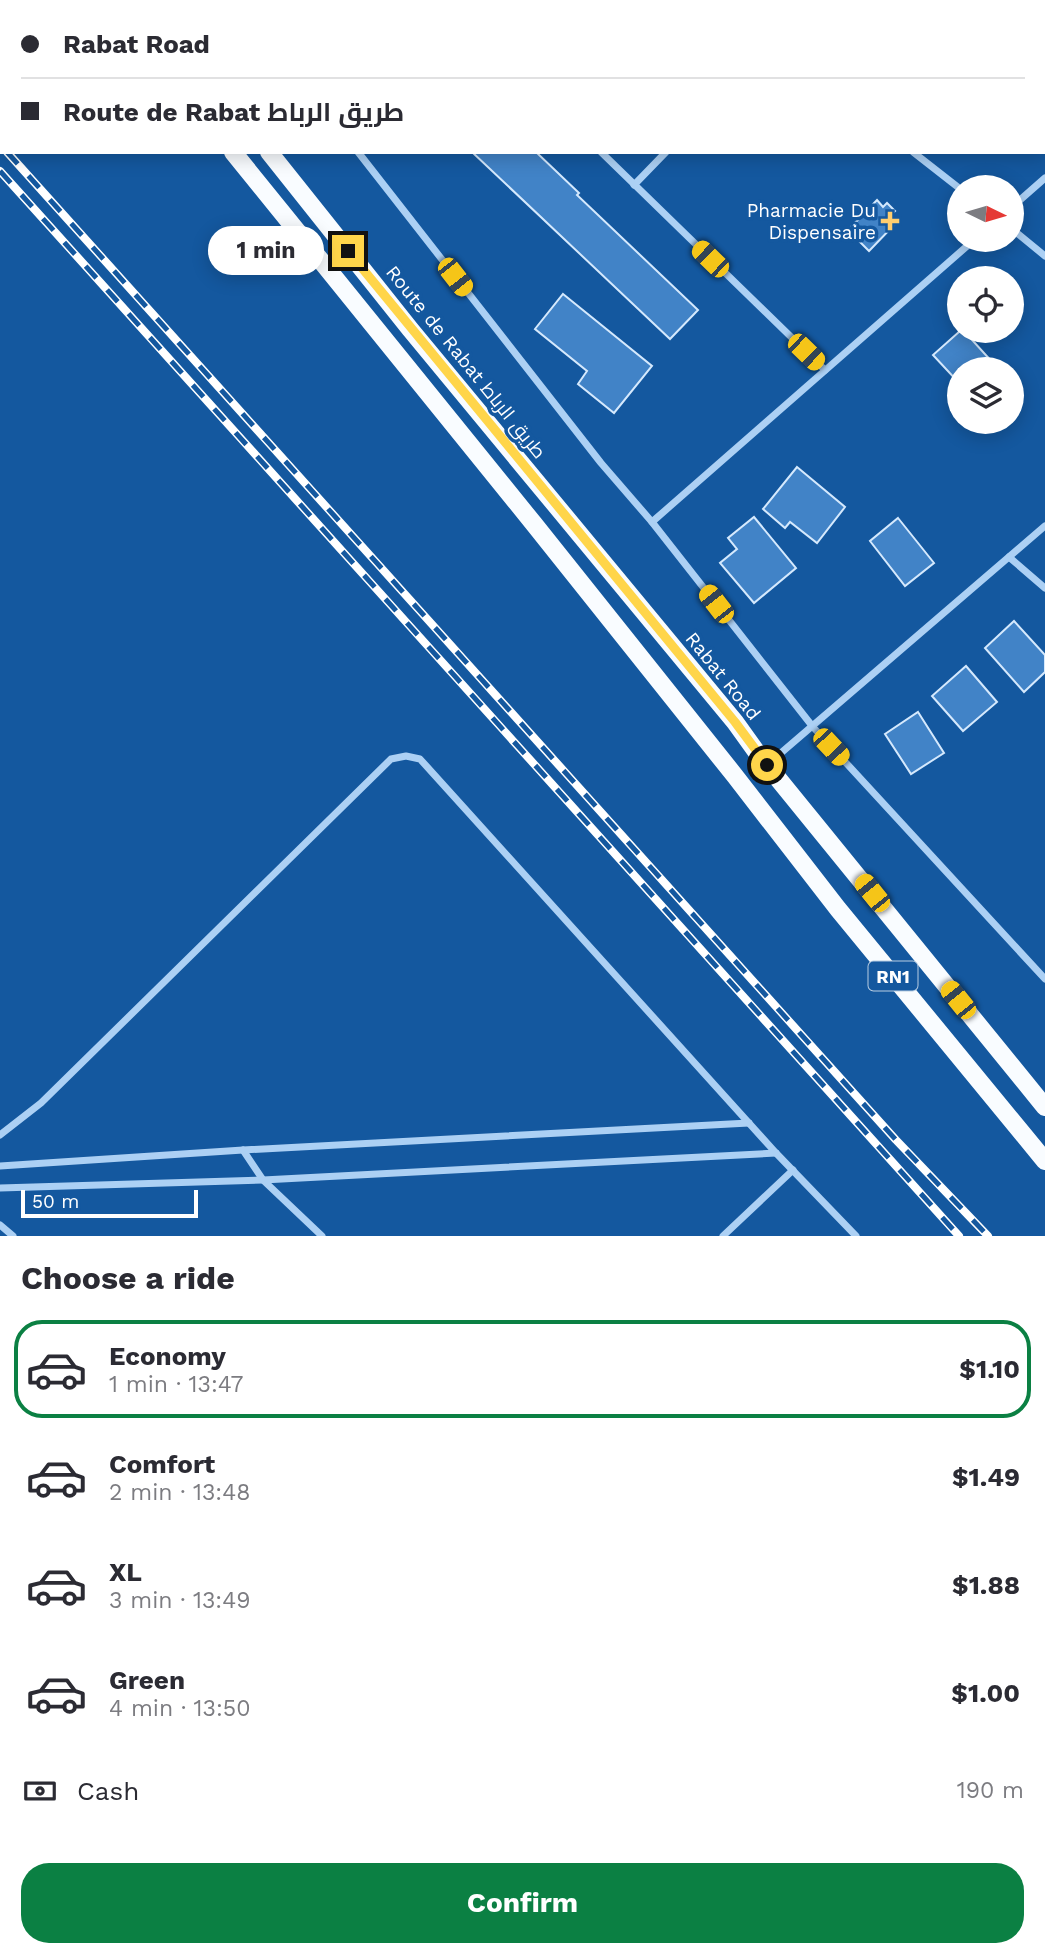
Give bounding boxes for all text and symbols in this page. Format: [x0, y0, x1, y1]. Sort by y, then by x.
text: Rabat Road [63, 29, 210, 59]
text: Route de Rabat طريق الرباط [63, 97, 404, 127]
north arrow [947, 175, 1024, 252]
map controls [947, 175, 1024, 434]
place label: Pharmacie Du Dispensaire [747, 199, 876, 244]
marker: Pharmacie Du Dispensaire [882, 213, 898, 229]
callout: 1 min [208, 226, 324, 276]
route end [332, 235, 364, 267]
text: 1 min [236, 237, 296, 264]
car [688, 237, 733, 281]
car [434, 254, 477, 300]
street label: Route de Rabat طريق الرباط [380, 261, 551, 464]
button: locate [947, 266, 1024, 343]
car [784, 330, 829, 374]
button: layers [947, 357, 1024, 434]
car [695, 581, 738, 627]
street label: Rabat Road [681, 627, 765, 725]
car [809, 724, 854, 770]
route start [751, 749, 783, 781]
car [851, 870, 894, 916]
road number: RN1 [868, 961, 917, 990]
car [937, 977, 980, 1023]
scale bar [21, 1187, 198, 1219]
text: 50 m [32, 1190, 79, 1213]
text: Choose a ride [21, 1259, 235, 1297]
icon: car [25, 1338, 88, 1401]
text: Economy [109, 1341, 226, 1371]
text: $1.10 [959, 1354, 1020, 1384]
text: 1 min · 13:47 [109, 1371, 244, 1398]
icon: car [25, 1446, 88, 1509]
text: Comfort [109, 1449, 215, 1479]
text: $1.49 [952, 1462, 1020, 1492]
text: 2 min · 13:48 [109, 1479, 250, 1506]
icon: car [25, 1554, 88, 1617]
text: XL [109, 1557, 142, 1587]
text: $1.88 [952, 1570, 1020, 1600]
text: 3 min · 13:49 [109, 1587, 250, 1614]
icon: car [25, 1662, 88, 1725]
text: Green [109, 1665, 185, 1695]
text: $1.00 [951, 1678, 1020, 1708]
text: 4 min · 13:50 [109, 1695, 250, 1722]
icon: cash [21, 1772, 59, 1810]
text: Cash [77, 1776, 139, 1806]
text: 190 m [957, 1777, 1024, 1804]
button: Confirm [21, 1863, 1024, 1943]

